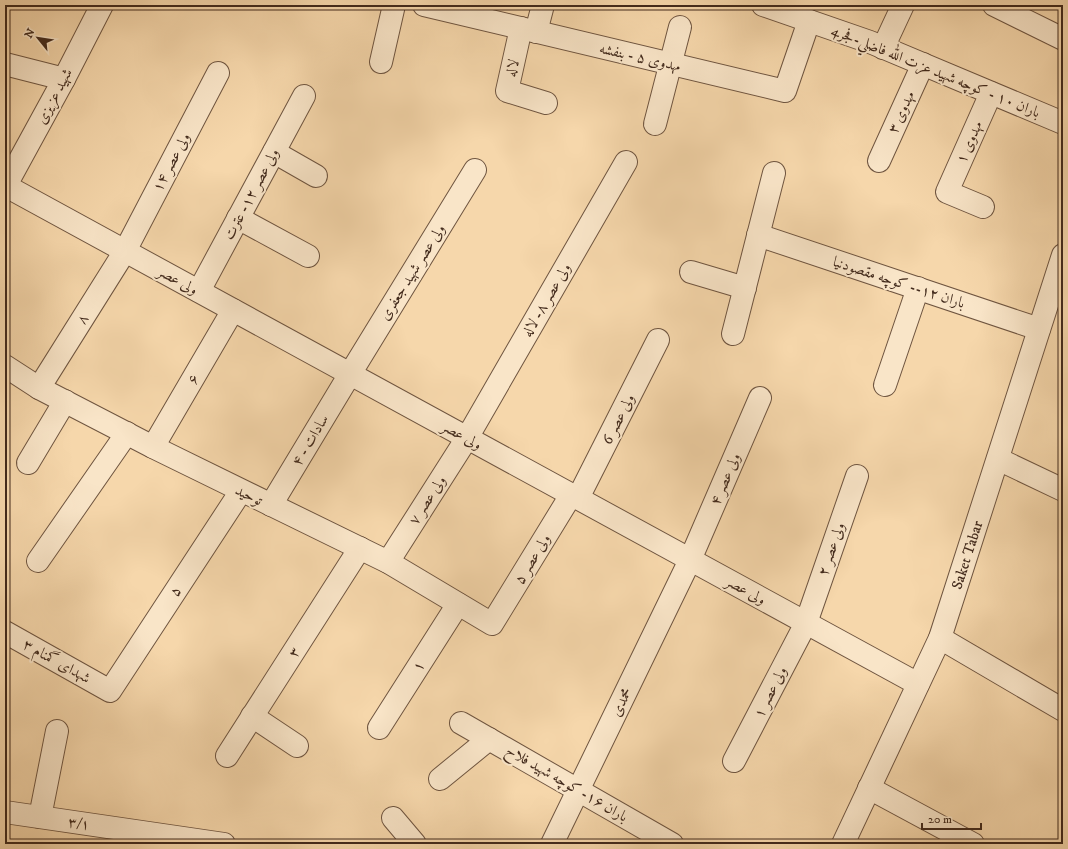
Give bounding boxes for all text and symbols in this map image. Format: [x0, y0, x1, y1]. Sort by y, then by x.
north arrow [18, 18, 58, 58]
street label: باران ۱۰ - كوچه شهيد عزت الله فاضلي-فجر4 [827, 18, 1044, 126]
text: N [22, 26, 39, 41]
street label: مهدوی ۵ - بنفشه [597, 39, 683, 76]
street label: لاله [501, 57, 524, 79]
street label: شهید عزیزی [32, 65, 78, 128]
street label: مهدوی ۳ [883, 88, 920, 136]
street label: مهدوی ۱ [952, 118, 987, 166]
street label: ولی عصر ۱۴ [148, 130, 195, 195]
street label: ولی عصر ۱۲- عترت [219, 145, 284, 243]
street label: ولی عصر شهید جعفری [375, 221, 450, 324]
street label: باران ۱۲-- كوچه مقصودنيا [830, 252, 967, 314]
street label: ولی عصر ۸- لاله [518, 260, 575, 341]
street label: ولی عصر [153, 261, 201, 299]
street label: ۸ [72, 311, 93, 328]
street label: ۶ [183, 371, 204, 388]
street label: ولی عصر 6 [598, 391, 639, 448]
street label: ۴ - سادات [288, 411, 333, 470]
street label: ولی عصر [437, 416, 485, 454]
street label: ولی عصر ۴ [706, 450, 745, 508]
street label: ولی عصر ۷ [404, 472, 450, 529]
street label: توحید [232, 481, 266, 510]
street label: Saket Tabar [947, 518, 988, 592]
street label: ولی عصر ۲ [814, 520, 849, 578]
street label: ولی عصر ۵ [510, 531, 555, 588]
street label: ولی عصر [721, 571, 769, 609]
street label: ۵ [165, 582, 186, 600]
street label: شهدای گمنام ۳ [18, 634, 94, 690]
street label: ۳ [284, 643, 305, 661]
street label: ۱ [408, 658, 429, 675]
street label: ولی عصر ۱ [749, 663, 791, 721]
street label: محمدی [606, 685, 637, 720]
street label: باران ۱۶- کوچه شهید فلاح [501, 741, 631, 829]
scale bar [922, 805, 981, 831]
text: 20 m [928, 812, 952, 827]
street label: ۳/۱ [67, 813, 91, 834]

